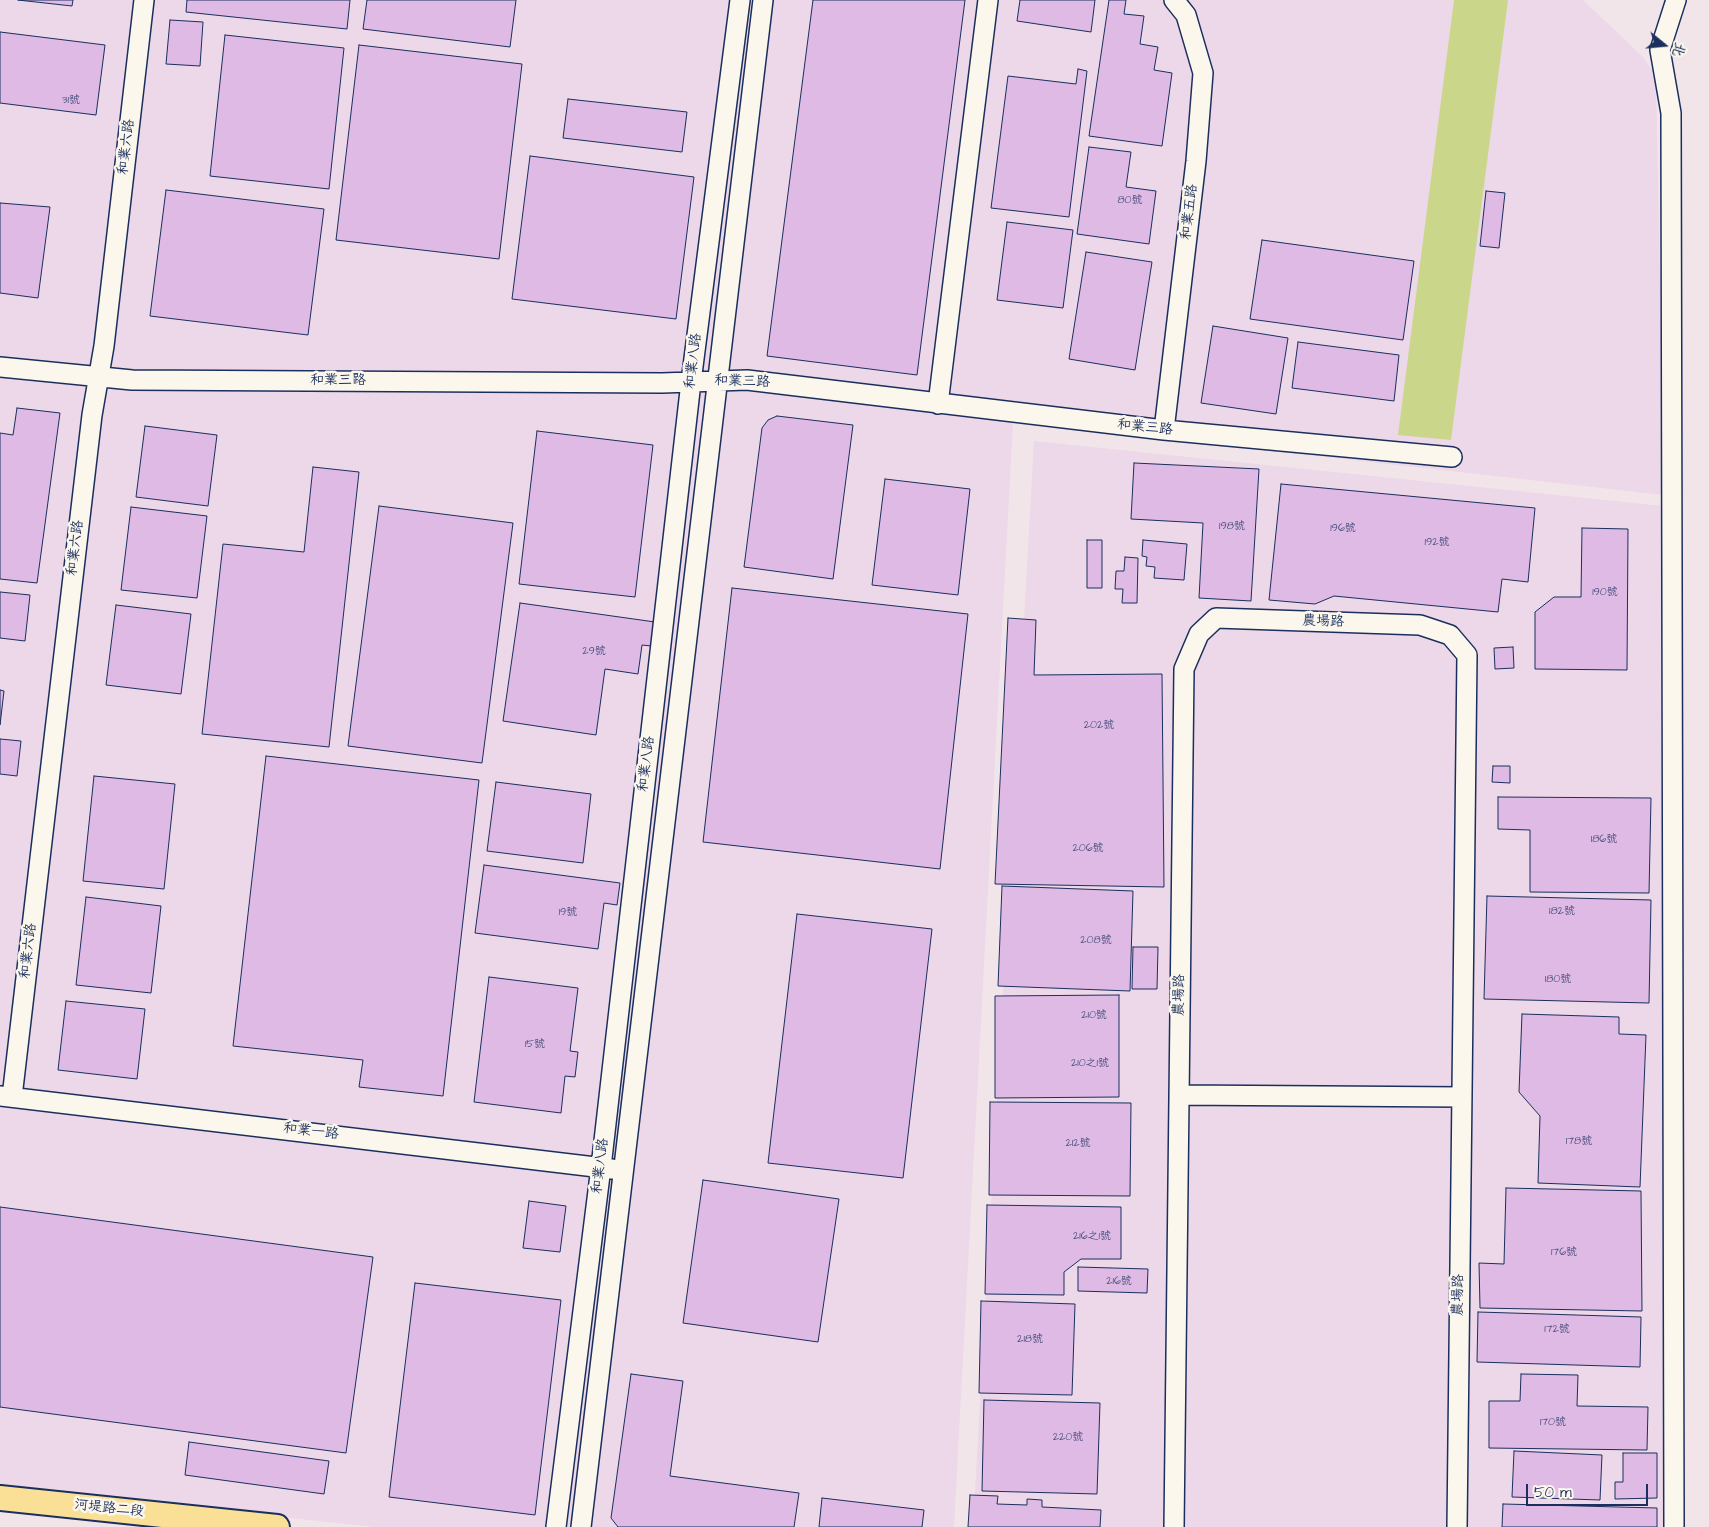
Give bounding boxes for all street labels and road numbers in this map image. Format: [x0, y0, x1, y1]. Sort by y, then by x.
street label: 和業六路 [115, 118, 139, 176]
street label: 和業五路 [1178, 183, 1202, 241]
street label: 和業八路 [682, 332, 706, 390]
street label: 和業三路 [310, 373, 366, 389]
street label: 和業三路 [714, 373, 770, 391]
street label: 和業三路 [1116, 417, 1174, 439]
street label: 和業六路 [64, 519, 88, 577]
street label: 農場路 [1302, 613, 1344, 631]
street label: 和業八路 [635, 735, 659, 793]
street label: 和業六路 [17, 922, 41, 980]
street label: 農場路 [1171, 974, 1189, 1016]
street label: 和業一路 [282, 1120, 340, 1144]
street label: 和業八路 [589, 1137, 613, 1195]
street label: 農場路 [1450, 1274, 1468, 1316]
street label: 河堤路二段 [73, 1497, 145, 1521]

